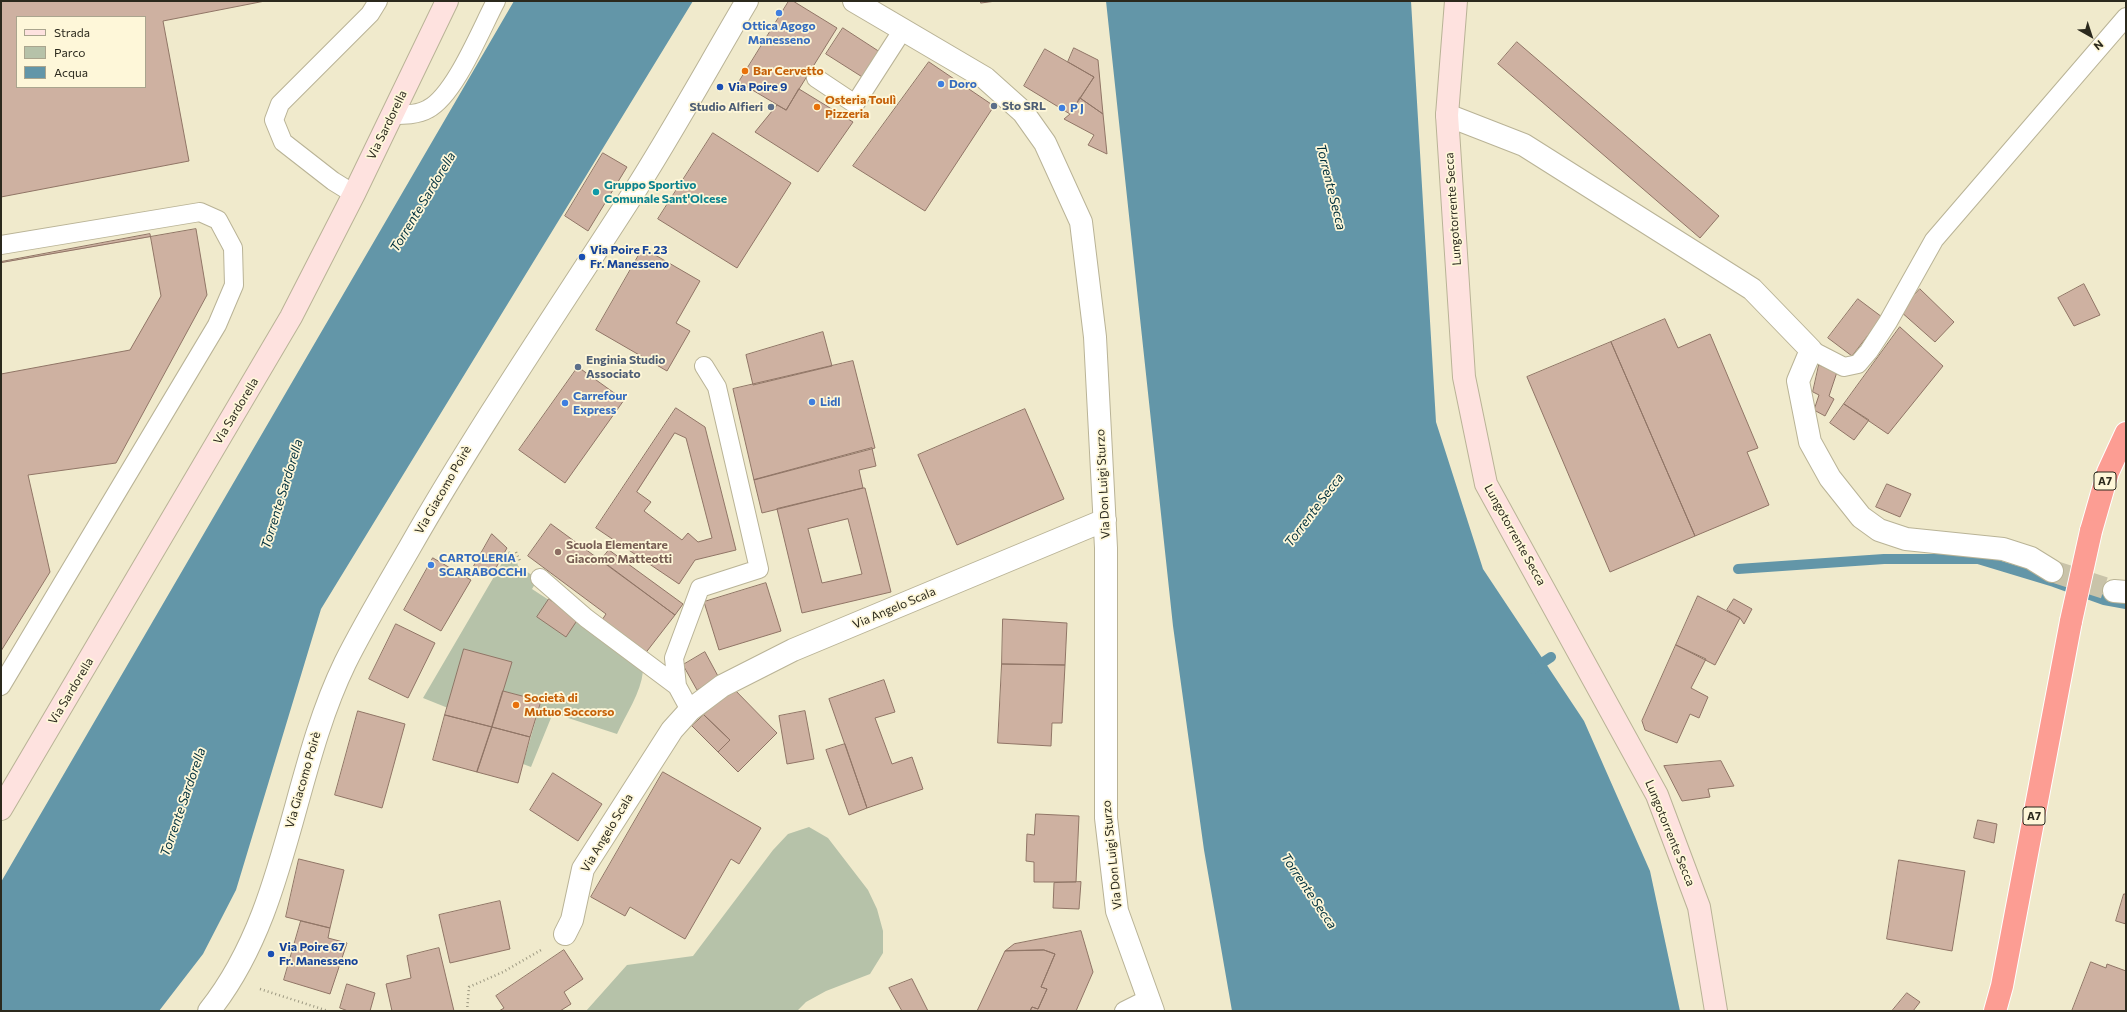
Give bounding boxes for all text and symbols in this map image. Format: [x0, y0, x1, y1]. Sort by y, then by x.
marker: Ottica Agogo Manesseno [774, 8, 784, 18]
legend [16, 16, 146, 88]
north arrow [2071, 16, 2111, 56]
place label: Ottica Agogo Manesseno [742, 19, 816, 47]
text: Strada [54, 25, 90, 39]
text: N [2092, 38, 2106, 53]
text: Parco [54, 45, 86, 59]
place label: Bar Cervetto [753, 64, 824, 78]
text: Acqua [54, 65, 88, 79]
marker: Bar Cervetto [740, 66, 750, 76]
place label: Doro [949, 77, 977, 91]
marker: Doro [936, 79, 946, 89]
place label: Via Poire 9 [728, 80, 787, 94]
marker: Via Poire 9 [715, 82, 725, 92]
street label: Via Sardorella [364, 88, 410, 162]
place label: Osteria Toulì Pizzeria [825, 93, 896, 121]
place label: Sto SRL [1002, 99, 1046, 113]
place label: Studio Alfieri [689, 100, 763, 114]
marker: Sto SRL [989, 101, 999, 111]
place label: P J [1070, 101, 1084, 115]
marker: Studio Alfieri [766, 102, 776, 112]
marker: Osteria Toulì Pizzeria [812, 102, 822, 112]
marker: P J [1057, 103, 1067, 113]
water label: Torrente Secca [1313, 142, 1349, 232]
water label: Torrente Sardorella [387, 149, 459, 255]
street label: Lungotorrente Secca [1442, 152, 1464, 266]
place label: Gruppo Sportivo Comunale Sant'Olcese [604, 178, 727, 206]
marker: Gruppo Sportivo Comunale Sant'Olcese [591, 187, 601, 197]
place label: Via Poire F. 23 Fr. Manesseno [590, 243, 669, 271]
marker: Via Poire F. 23 Fr. Manesseno [577, 252, 587, 262]
place label: Enginia Studio Associato [586, 353, 665, 381]
marker: Enginia Studio Associato [573, 362, 583, 372]
street label: Via Sardorella [210, 375, 262, 447]
place label: Carrefour Express [573, 389, 627, 417]
place label: Lidl [820, 395, 841, 409]
marker: Lidl [807, 397, 817, 407]
marker: Carrefour Express [560, 398, 570, 408]
street label: Via Don Luigi Sturzo [1093, 429, 1113, 539]
water label: Torrente Sardorella [258, 437, 306, 551]
street label: Via Giacomo Poirè [412, 443, 474, 537]
water label: Torrente Secca [1281, 470, 1347, 550]
road number: A7 [2094, 472, 2116, 490]
street label: Lungotorrente Secca [1481, 482, 1549, 588]
place label: Scuola Elementare Giacomo Matteotti [566, 538, 672, 566]
marker: Scuola Elementare Giacomo Matteotti [553, 547, 563, 557]
place label: CARTOLERIA SCARABOCCHI [439, 551, 527, 579]
marker: CARTOLERIA SCARABOCCHI [426, 560, 436, 570]
street label: Via Angelo Scala [850, 584, 938, 632]
street label: Via Sardorella [45, 655, 97, 727]
place label: Società di Mutuo Soccorso [524, 691, 614, 719]
marker: Società di Mutuo Soccorso [511, 700, 521, 710]
street label: Via Giacomo Poirè [282, 730, 324, 830]
water label: Torrente Sardorella [157, 746, 209, 858]
street label: Lungotorrente Secca [1642, 778, 1698, 888]
street label: Via Angelo Scala [578, 791, 636, 875]
street label: Via Don Luigi Sturzo [1099, 800, 1125, 910]
road number: A7 [2023, 807, 2045, 825]
water label: Torrente Secca [1278, 850, 1340, 932]
place label: Via Poire 67 Fr. Manesseno [279, 940, 358, 968]
marker: Via Poire 67 Fr. Manesseno [266, 949, 276, 959]

